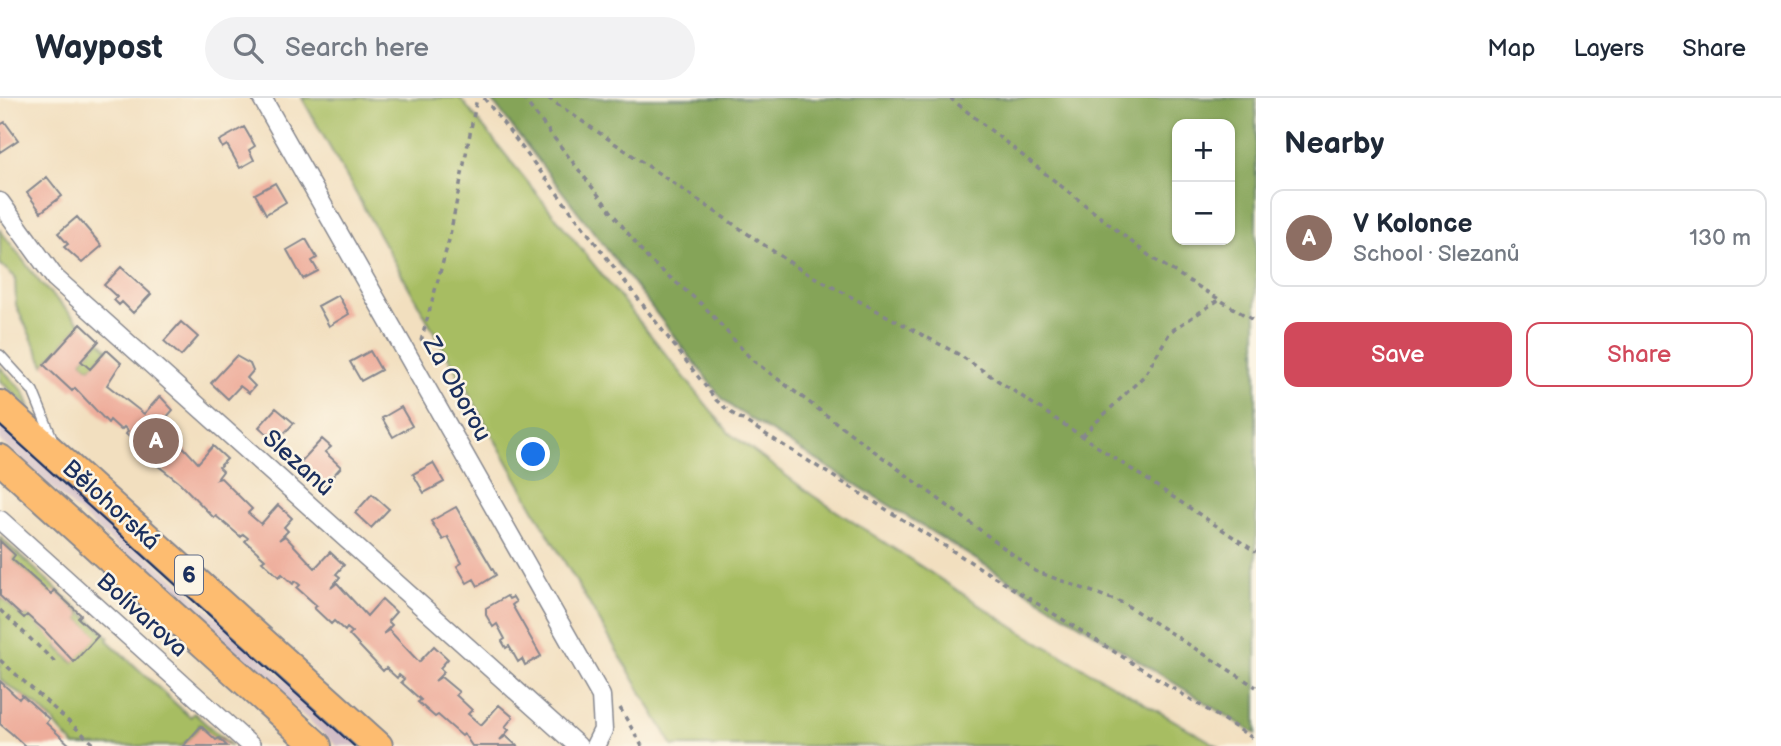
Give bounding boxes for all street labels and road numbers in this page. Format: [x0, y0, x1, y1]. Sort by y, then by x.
street label: Za Oborou [416, 331, 498, 446]
street label: Slezanů [257, 424, 339, 502]
street label: Bělohorská [56, 454, 166, 556]
road number: 6 [175, 555, 203, 594]
street label: Bolívarova [91, 567, 193, 663]

